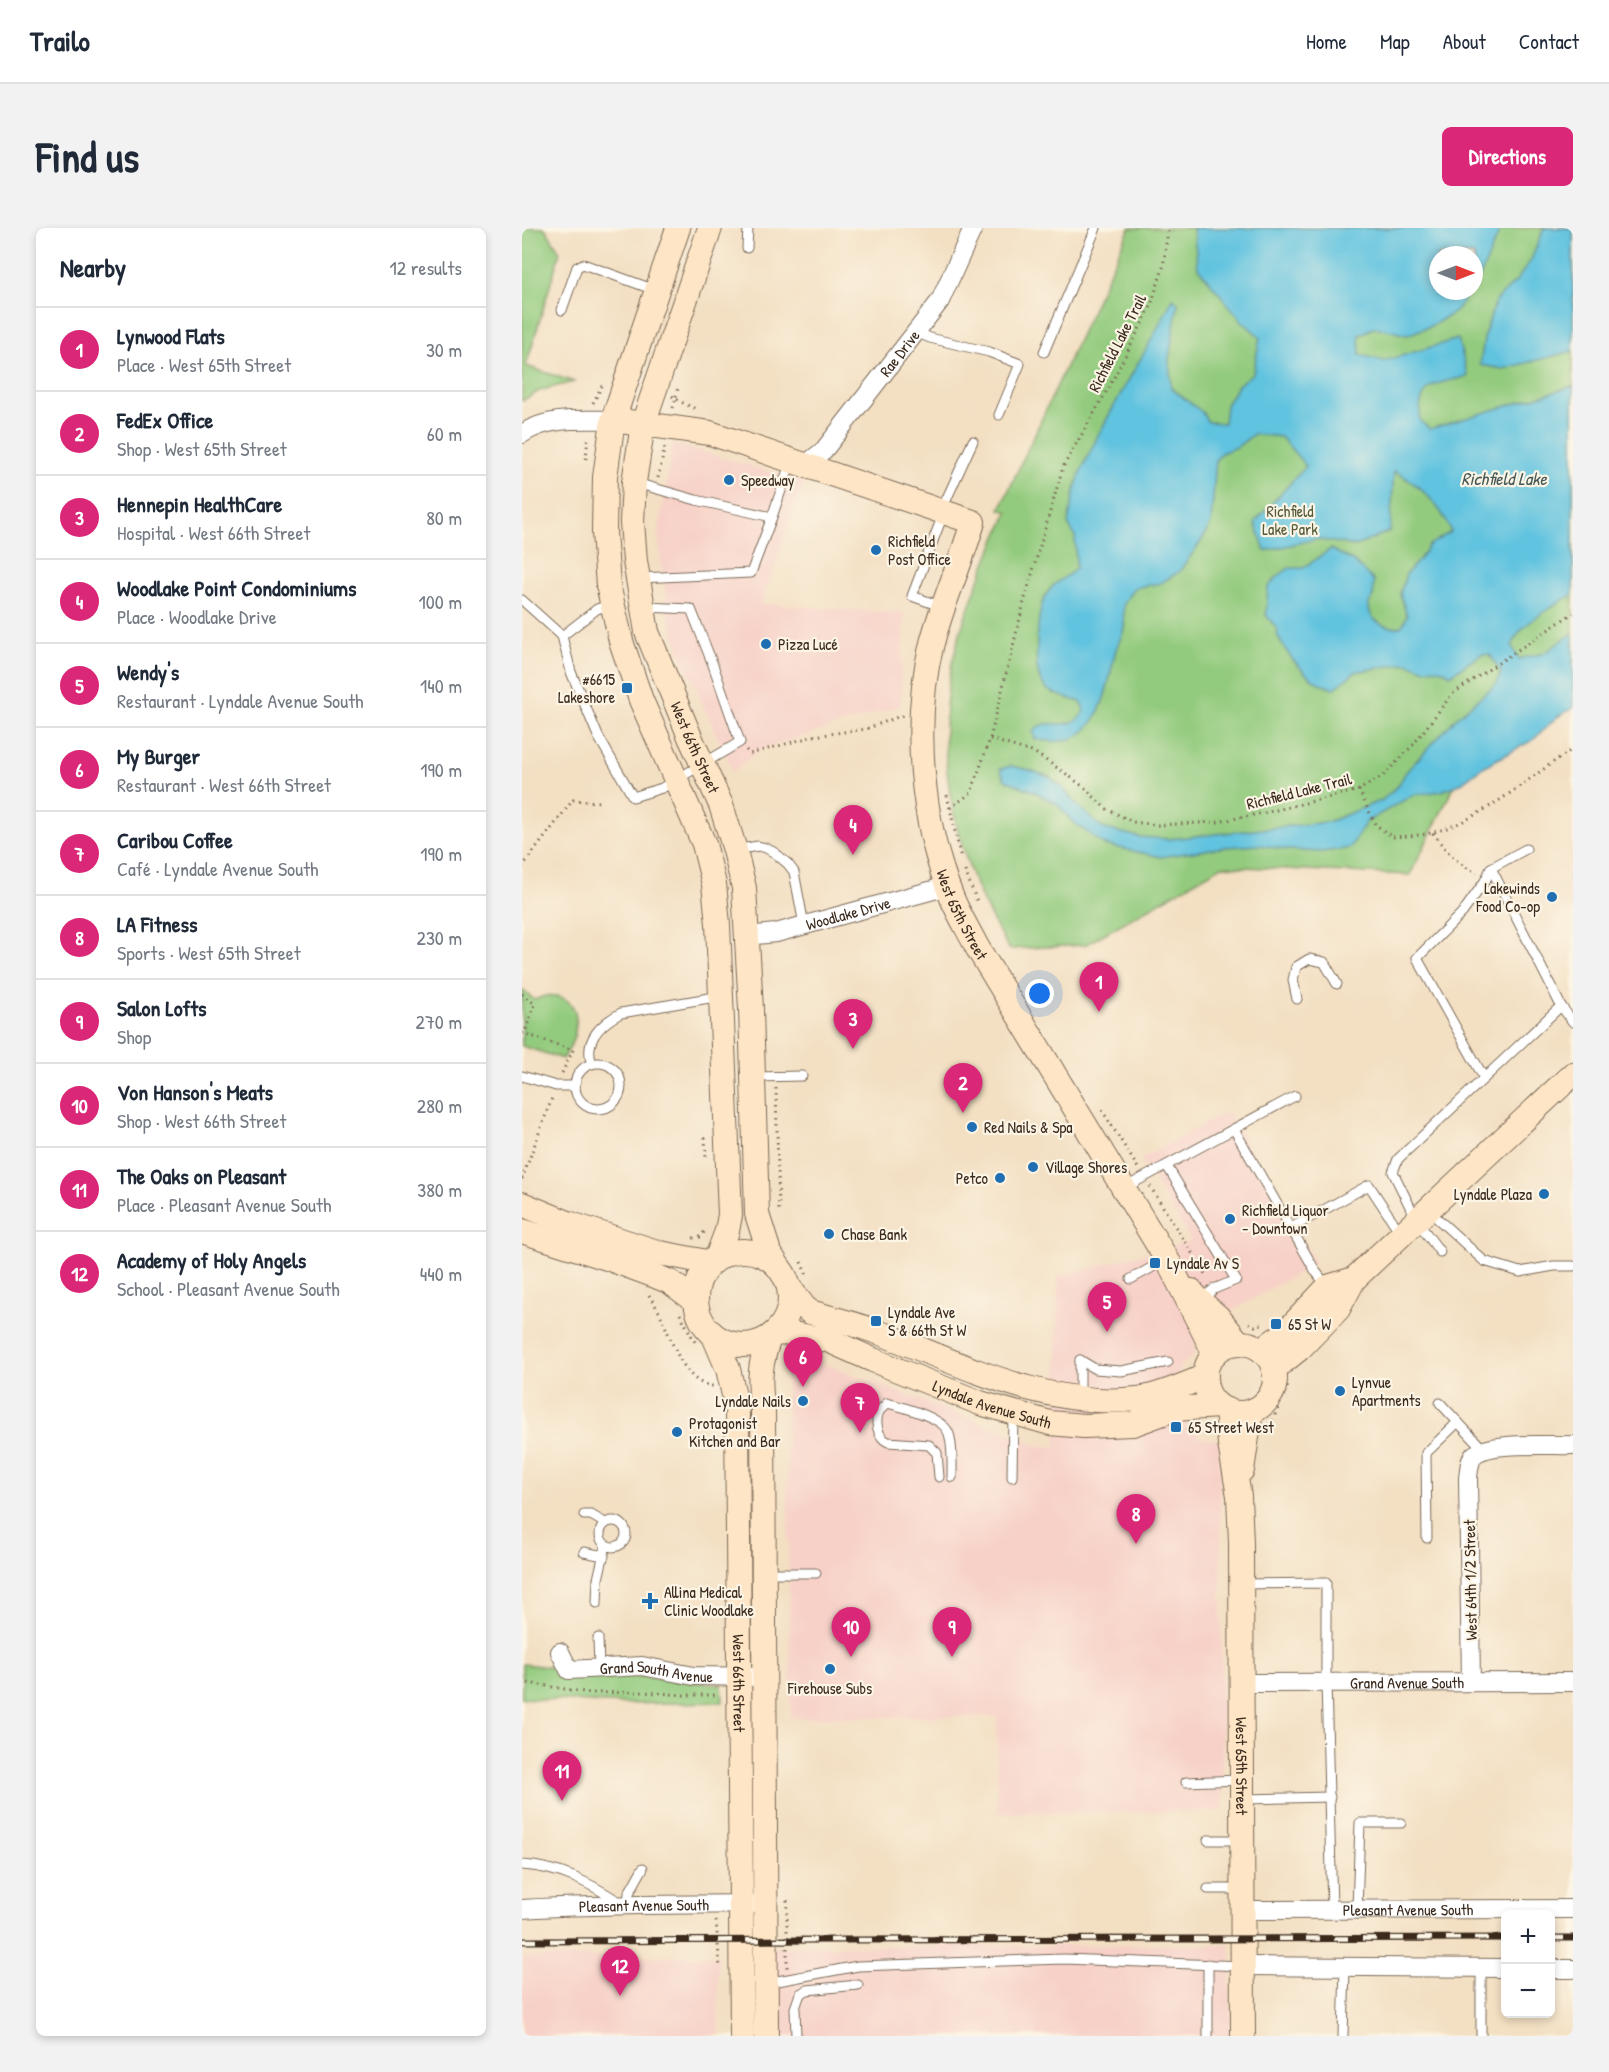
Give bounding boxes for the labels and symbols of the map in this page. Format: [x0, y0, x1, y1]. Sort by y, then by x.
north arrow [1429, 246, 1483, 300]
street label: Richfield Lake Trail [1083, 290, 1152, 396]
street label: Rae Drive [874, 325, 925, 381]
water label: Richfield Lake [1461, 466, 1548, 491]
place label: Speedway [741, 469, 795, 491]
marker: Speedway [722, 473, 736, 487]
park label: Richfield Lake Park [1262, 500, 1318, 540]
place label: Richfield Post Office [888, 530, 952, 570]
marker: Richfield Post Office [869, 543, 883, 557]
place label: Pizza Lucé [778, 633, 838, 655]
marker: Pizza Lucé [759, 637, 773, 651]
place label: #6615 Lakeshore [558, 668, 616, 708]
marker: #6615 Lakeshore [620, 681, 634, 695]
street label: West 66th Street [666, 698, 725, 797]
street label: Richfield Lake Trail [1244, 767, 1354, 815]
pin: 4 [834, 806, 872, 855]
street label: West 65th Street [931, 866, 993, 964]
place label: Lakewinds Food Co-op [1475, 877, 1540, 917]
marker: Lakewinds Food Co-op [1545, 890, 1559, 904]
street label: Woodlake Drive [804, 891, 893, 935]
pin: 1 [1080, 962, 1118, 1012]
your location [1025, 979, 1054, 1008]
pin: 3 [834, 1000, 872, 1049]
pin: 2 [944, 1064, 982, 1113]
place label: Red Nails & Spa [984, 1116, 1073, 1138]
marker: Red Nails & Spa [965, 1120, 979, 1134]
place label: Village Shores [1045, 1156, 1127, 1178]
marker: Village Shores [1026, 1160, 1040, 1174]
place label: Petco [956, 1167, 989, 1189]
marker: Petco [993, 1171, 1007, 1185]
place label: Lyndale Plaza [1454, 1183, 1532, 1205]
marker: Lyndale Plaza [1537, 1187, 1551, 1201]
place label: Richfield Liquor - Downtown [1242, 1199, 1329, 1239]
marker: Richfield Liquor - Downtown [1223, 1212, 1237, 1226]
place label: Chase Bank [841, 1223, 908, 1245]
marker: Chase Bank [822, 1227, 836, 1241]
place label: Lyndale Av S [1167, 1252, 1240, 1274]
marker: Lyndale Av S [1148, 1256, 1162, 1270]
pin: 5 [1088, 1282, 1126, 1332]
place label: Lyndale Ave S & 66th St W [888, 1301, 966, 1341]
place label: 65 St W [1288, 1313, 1331, 1335]
marker: Lyndale Ave S & 66th St W [869, 1314, 883, 1328]
marker: 65 St W [1269, 1317, 1283, 1331]
pin: 6 [784, 1338, 822, 1387]
place label: Lynvue Apartments [1352, 1371, 1421, 1411]
street label: Lyndale Avenue South [930, 1374, 1054, 1434]
pin: 7 [840, 1384, 880, 1433]
marker: Lynvue Apartments [1333, 1384, 1347, 1398]
place label: Lyndale Nails [715, 1390, 791, 1412]
marker: Lyndale Nails [796, 1394, 810, 1408]
place label: Protagonist Kitchen and Bar [689, 1412, 781, 1452]
place label: 65 Street West [1188, 1416, 1274, 1438]
marker: 65 Street West [1169, 1420, 1183, 1434]
marker: Protagonist Kitchen and Bar [670, 1425, 684, 1439]
pin: 8 [1116, 1494, 1156, 1544]
street label: West 64th 1/2 Street [1458, 1519, 1482, 1641]
place label: Allina Medical Clinic Woodlake [664, 1581, 754, 1621]
marker: Allina Medical Clinic Woodlake [641, 1592, 659, 1610]
pin: 10 [832, 1608, 870, 1657]
pin: 9 [932, 1608, 972, 1657]
street label: West 66th Street [728, 1634, 751, 1733]
street label: Grand South Avenue [599, 1655, 714, 1687]
marker: Firehouse Subs [823, 1662, 837, 1676]
street label: Grand Avenue South [1350, 1671, 1464, 1694]
place label: Firehouse Subs [787, 1677, 872, 1699]
street label: West 65th Street [1231, 1717, 1253, 1816]
pin: 11 [542, 1752, 582, 1801]
street label: Pleasant Avenue South [578, 1893, 709, 1917]
street label: Pleasant Avenue South [1343, 1898, 1473, 1921]
pin: 12 [600, 1946, 640, 1996]

